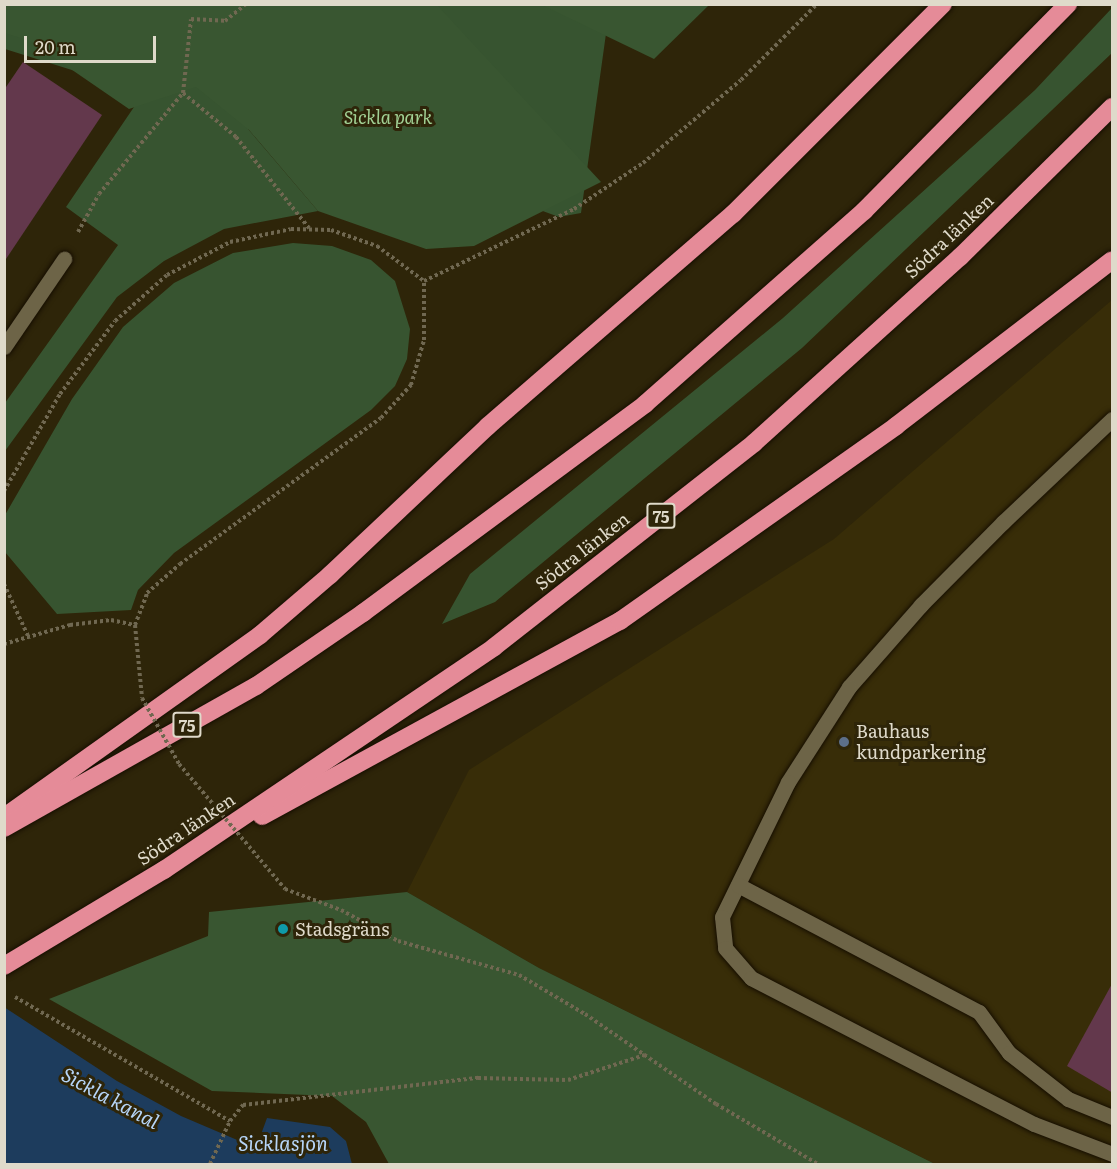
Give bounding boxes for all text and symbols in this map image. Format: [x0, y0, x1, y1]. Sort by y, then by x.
scale bar [27, 24, 159, 62]
text: 20 m [35, 33, 76, 60]
park label: Sickla park [344, 106, 432, 128]
street label: Södra länken [900, 189, 998, 283]
road number: 75 [646, 503, 676, 529]
street label: Södra länken [531, 508, 633, 594]
road number: 75 [172, 712, 202, 738]
place label: Bauhaus kundparkering [856, 721, 986, 764]
marker: Bauhaus kundparkering [837, 735, 851, 749]
street label: Södra länken [133, 788, 239, 870]
place label: Stadsgräns [295, 918, 389, 940]
marker: Stadsgräns [276, 922, 290, 936]
water label: Sickla kanal [58, 1061, 164, 1133]
water label: Sicklasjön [238, 1130, 328, 1154]

